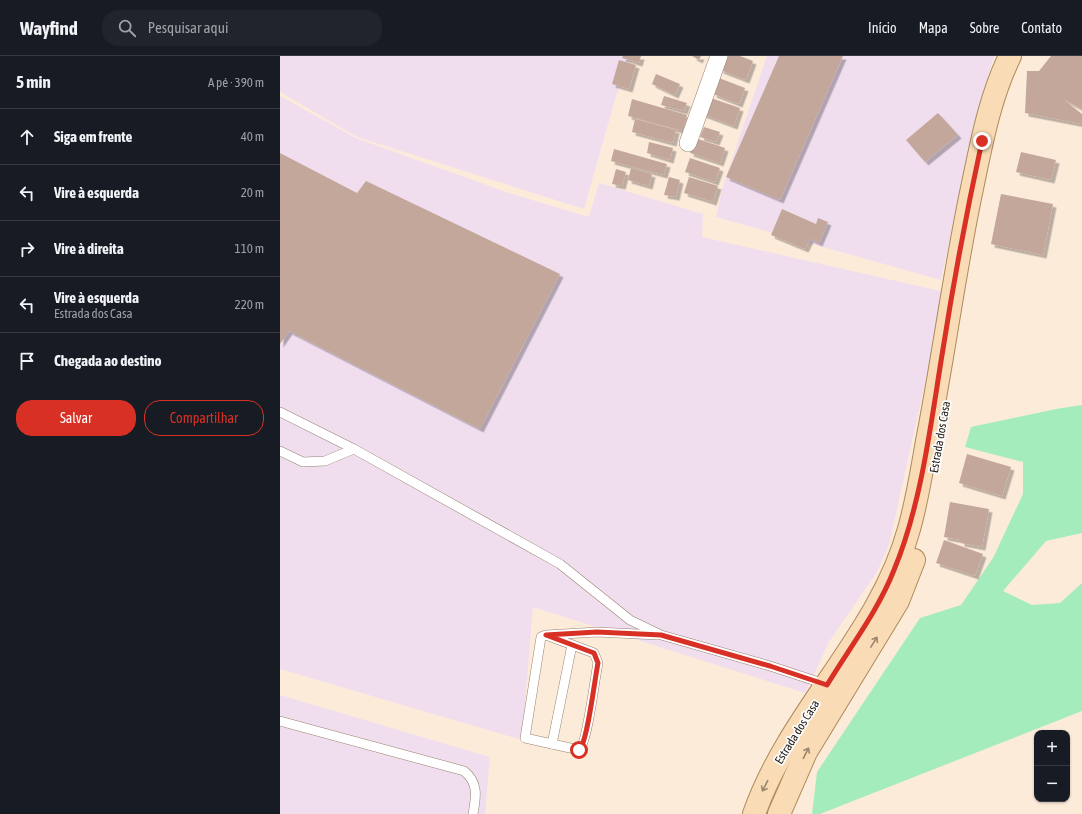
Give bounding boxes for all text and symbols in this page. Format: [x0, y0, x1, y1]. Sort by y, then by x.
search box [102, 10, 382, 46]
text: Wayfind [20, 17, 78, 39]
icon: search [116, 17, 138, 39]
text: Pesquisar aqui [148, 19, 228, 36]
text: Início [868, 20, 897, 36]
text: Mapa [919, 20, 948, 36]
text: Sobre [970, 20, 999, 36]
text: Contato [1021, 20, 1062, 36]
text: 5 min [16, 72, 51, 92]
text: A pé · 390 m [208, 75, 264, 90]
icon: ahead [16, 126, 38, 148]
text: Siga em frente [54, 128, 132, 145]
text: 40 m [241, 129, 264, 144]
route end [973, 132, 991, 150]
icon: left [16, 182, 38, 204]
text: Vire à esquerda [54, 184, 139, 201]
text: 20 m [241, 185, 264, 200]
icon: right [16, 238, 38, 260]
text: Vire à direita [54, 240, 124, 257]
text: 110 m [235, 241, 264, 256]
text: Vire à esquerda [54, 289, 139, 306]
icon: left [16, 294, 38, 316]
text: 220 m [235, 297, 264, 312]
text: Estrada dos Casa [54, 306, 133, 321]
icon: arrive [16, 350, 38, 372]
text: Chegada ao destino [54, 352, 162, 369]
button: Salvar [16, 400, 136, 436]
button: Compartilhar [144, 400, 264, 436]
street label: Estrada dos Casa [927, 400, 953, 474]
one-way arrow [871, 636, 879, 648]
street label: Estrada dos Casa [772, 698, 822, 766]
map controls [1034, 730, 1070, 802]
button: + [1034, 730, 1070, 766]
route start [570, 741, 588, 759]
one-way arrow [803, 747, 810, 759]
button: − [1034, 766, 1070, 802]
one-way arrow [761, 780, 768, 792]

